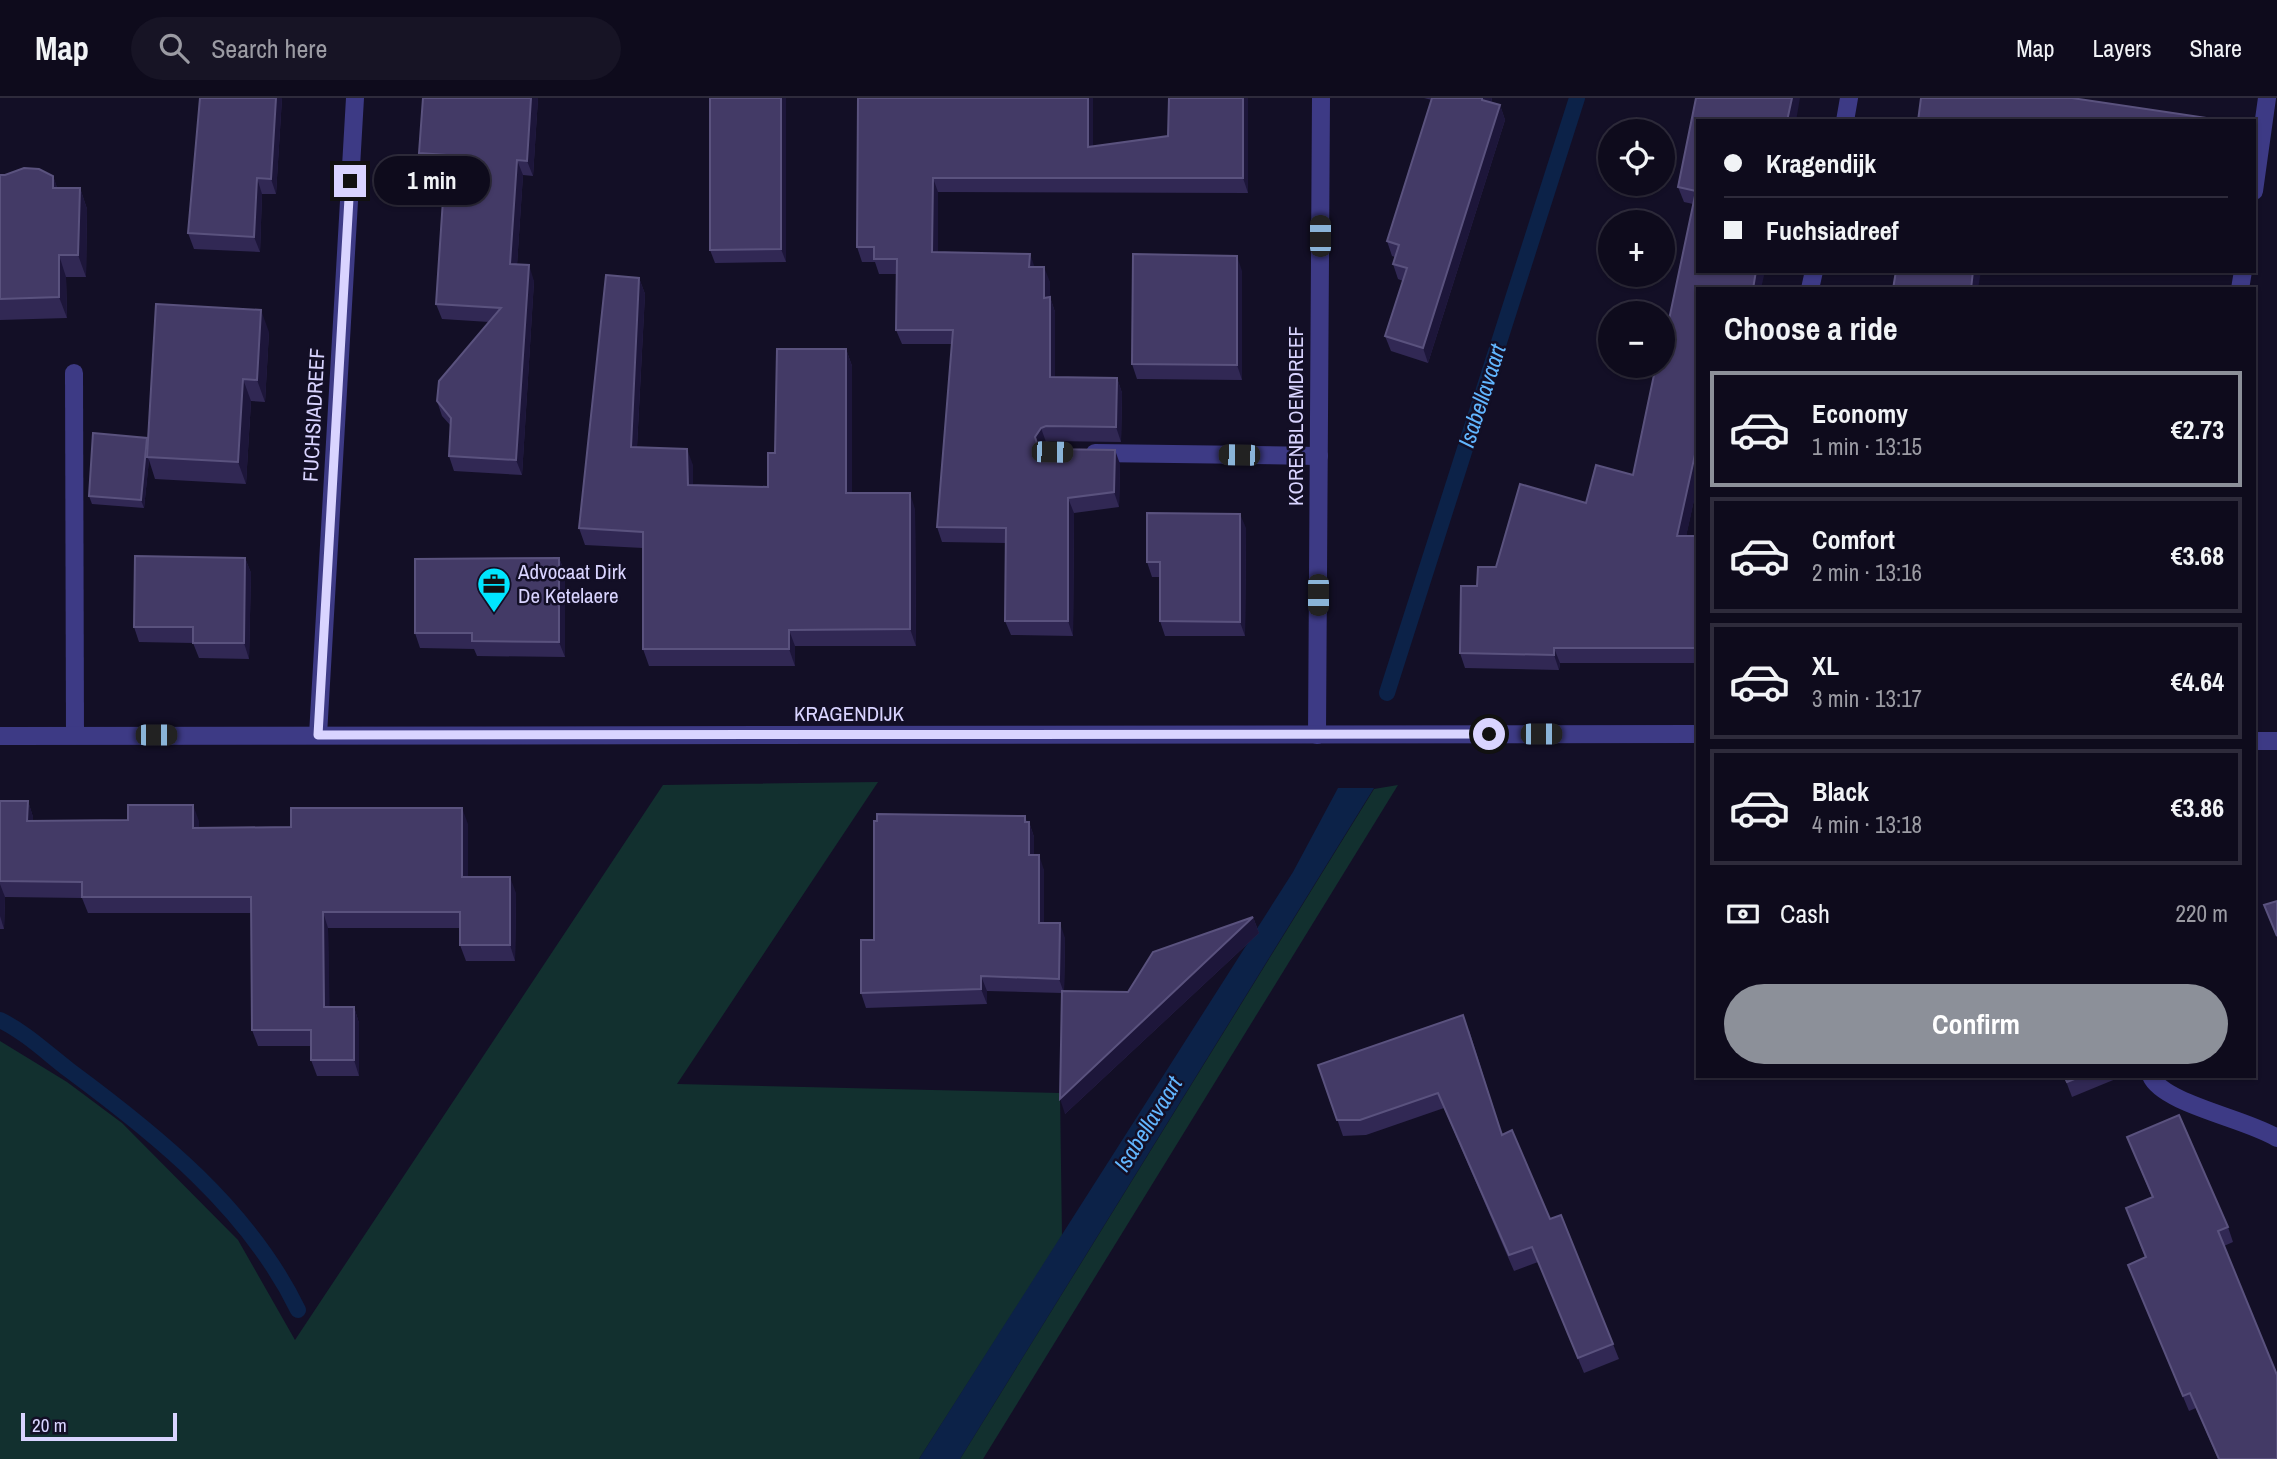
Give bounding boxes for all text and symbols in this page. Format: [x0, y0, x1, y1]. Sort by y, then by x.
search box [131, 17, 621, 80]
text: Map [35, 26, 89, 70]
icon: search [155, 29, 193, 67]
text: Search here [211, 31, 327, 66]
text: Map [2016, 32, 2054, 64]
text: Layers [2092, 32, 2151, 64]
text: Share [2189, 32, 2242, 64]
map controls [1598, 119, 1675, 378]
button: locate [1598, 119, 1675, 196]
text: Kragendijk [1766, 146, 1876, 181]
callout: 1 min [374, 156, 490, 206]
route end [334, 165, 366, 197]
text: 1 min [407, 165, 457, 196]
button: + [1598, 210, 1675, 287]
text: Fuchsiadreef [1766, 213, 1899, 248]
car [1310, 215, 1331, 257]
button: − [1598, 301, 1675, 378]
text: Choose a ride [1724, 307, 1898, 350]
street label: KORENBLOEMDREEF [1281, 326, 1310, 506]
water label: Isabellavaart [1450, 339, 1513, 451]
street label: FUCHSIADREEF [296, 347, 331, 483]
text: Economy [1812, 396, 1908, 431]
icon: car [1728, 398, 1791, 461]
text: €2.73 [2171, 412, 2224, 447]
text: 1 min · 13:15 [1812, 431, 1922, 462]
car [1031, 441, 1074, 463]
car [1218, 444, 1261, 466]
text: Comfort [1812, 522, 1895, 557]
icon: car [1728, 524, 1791, 587]
text: €3.68 [2171, 538, 2224, 573]
place label: Advocaat Dirk De Ketelaere [517, 557, 627, 610]
text: 2 min · 13:16 [1812, 557, 1922, 588]
office icon: Advocaat Dirk De Ketelaere [475, 565, 513, 614]
car [1308, 574, 1329, 616]
text: XL [1812, 648, 1839, 683]
icon: car [1728, 650, 1791, 713]
text: €4.64 [2171, 664, 2224, 699]
text: 3 min · 13:17 [1812, 683, 1922, 714]
street label: KRAGENDIJK [794, 699, 905, 728]
route start [1473, 718, 1505, 750]
car [1521, 724, 1563, 745]
car [136, 725, 178, 746]
text: Black [1812, 774, 1869, 809]
icon: car [1728, 776, 1791, 839]
text: €3.86 [2171, 790, 2224, 825]
text: 4 min · 13:18 [1812, 809, 1922, 840]
icon: cash [1724, 895, 1762, 933]
text: Cash [1780, 896, 1830, 931]
text: 220 m [2176, 898, 2228, 929]
button: Confirm [1724, 984, 2228, 1064]
water label: Isabellavaart [1106, 1070, 1189, 1177]
scale bar [21, 1410, 177, 1442]
text: 20 m [32, 1412, 67, 1438]

